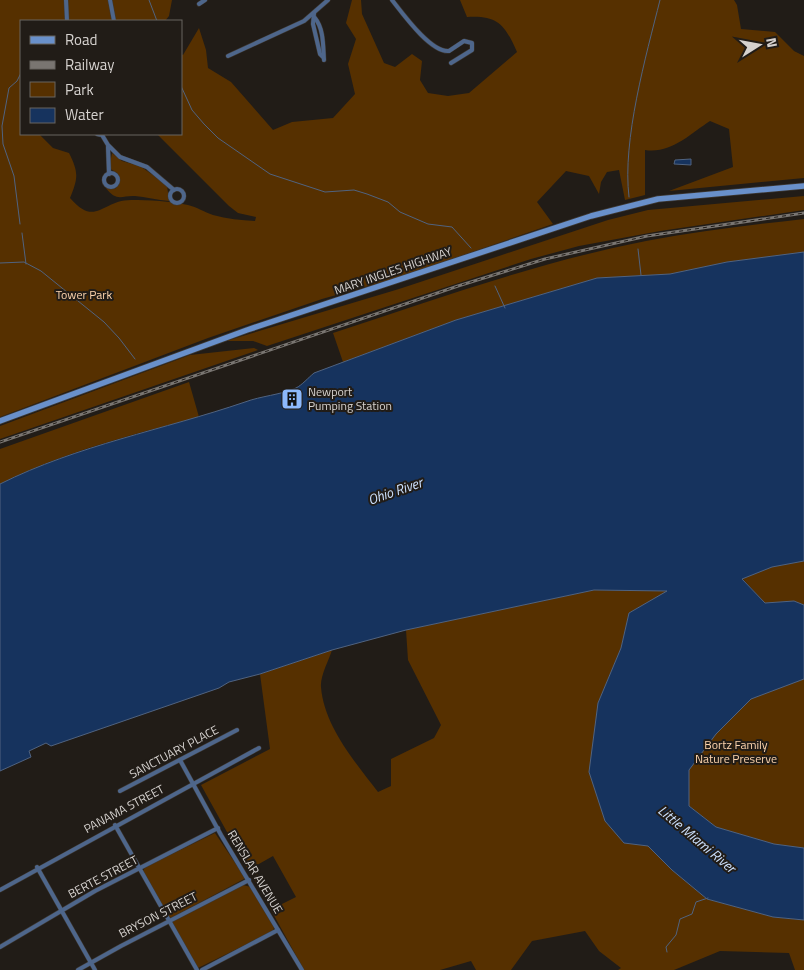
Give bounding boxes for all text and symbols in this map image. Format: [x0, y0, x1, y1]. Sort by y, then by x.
legend [20, 20, 182, 135]
north arrow [734, 20, 784, 70]
text: Road [65, 28, 97, 51]
text: N [761, 36, 783, 49]
text: Railway [65, 53, 115, 76]
text: Park [65, 78, 94, 101]
text: Water [65, 103, 104, 126]
street label: MARY INGLES HIGHWAY [331, 241, 455, 300]
park label: Tower Park [56, 285, 112, 304]
place label: Newport Pumping Station [308, 382, 392, 415]
building icon: Newport Pumping Station [280, 387, 304, 411]
water label: Ohio River [365, 471, 426, 510]
street label: SANCTUARY PLACE [126, 720, 222, 783]
park label: Bortz Family Nature Preserve [695, 735, 777, 768]
street label: PANAMA STREET [80, 779, 168, 838]
water label: Little Miami River [654, 800, 742, 878]
street label: RENSLAR AVENUE [223, 826, 288, 917]
street label: BERTE STREET [64, 850, 142, 903]
street label: BRYSON STREET [115, 886, 201, 942]

